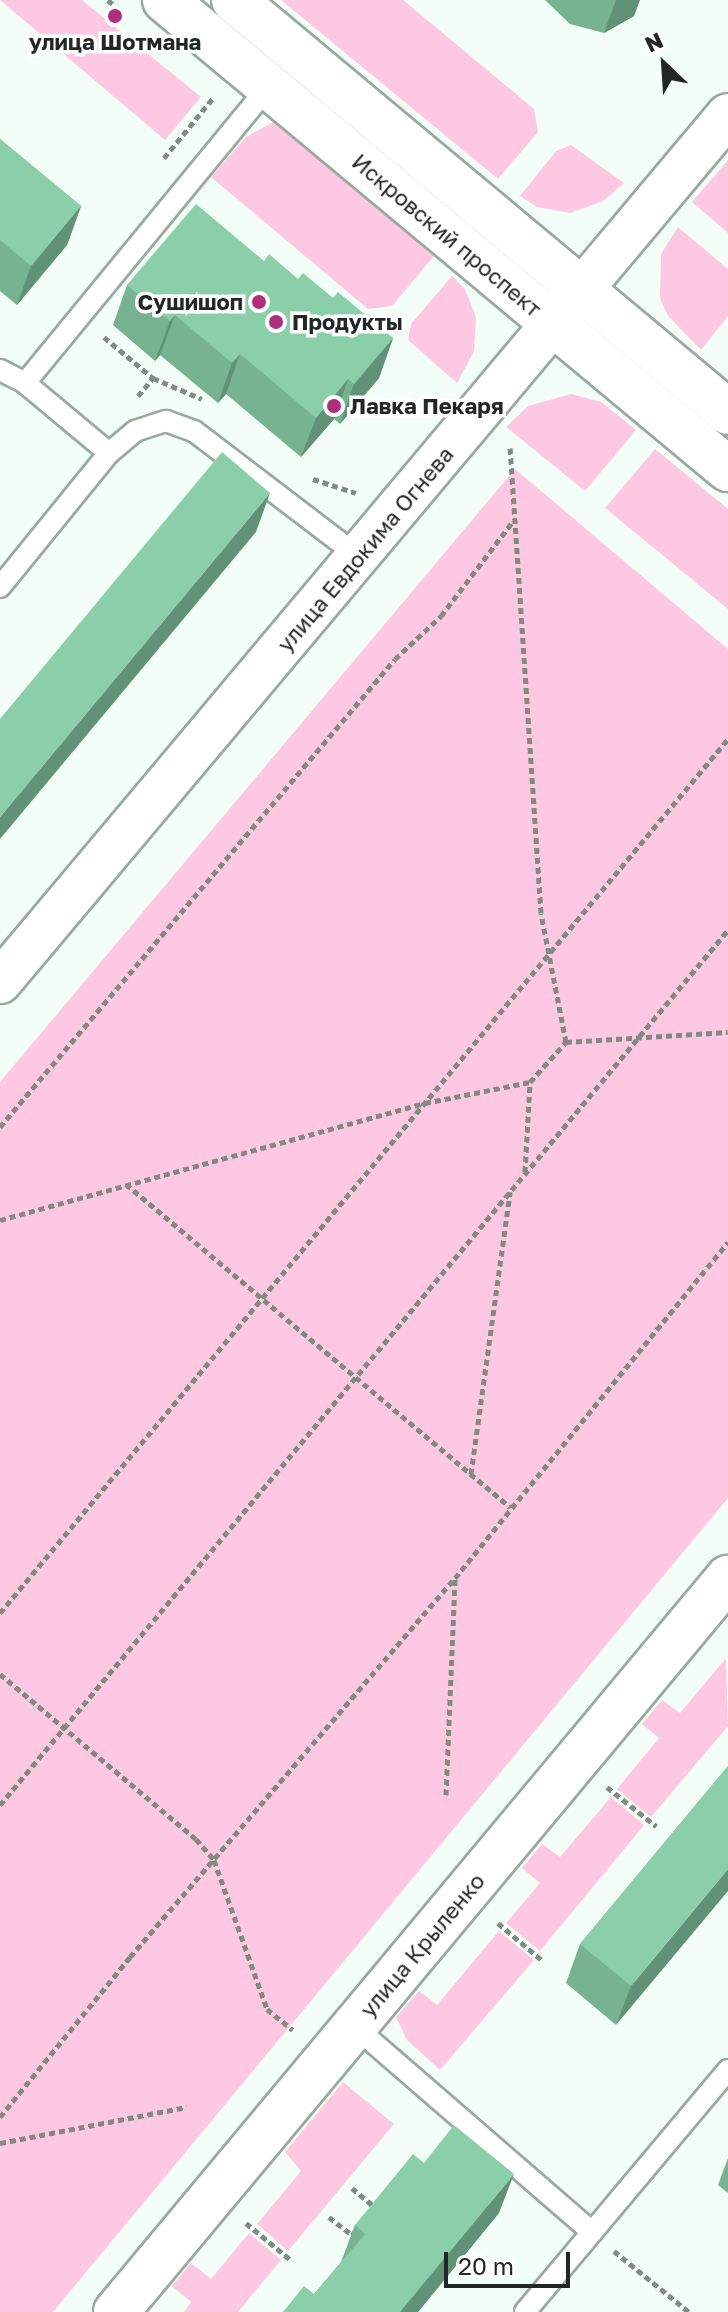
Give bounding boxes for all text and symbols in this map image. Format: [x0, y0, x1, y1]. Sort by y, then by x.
marker: улица Шотмана [106, 7, 124, 25]
north arrow [624, 24, 704, 104]
text: N [640, 26, 667, 58]
place label: улица Шотмана [29, 29, 201, 55]
street label: Искровский проспект [347, 148, 547, 322]
place label: Сушишоп [137, 289, 243, 315]
marker: Сушишоп [250, 293, 268, 311]
place label: Продукты [292, 309, 403, 335]
marker: Продукты [267, 313, 285, 331]
place label: Лавка Пекаря [350, 393, 504, 419]
marker: Лавка Пекаря [325, 397, 343, 415]
street label: улица Евдокима Огнева [271, 441, 459, 657]
street label: улица Крыленко [354, 1868, 490, 2022]
scale bar [448, 2236, 574, 2286]
text: 20 m [458, 2251, 514, 2280]

